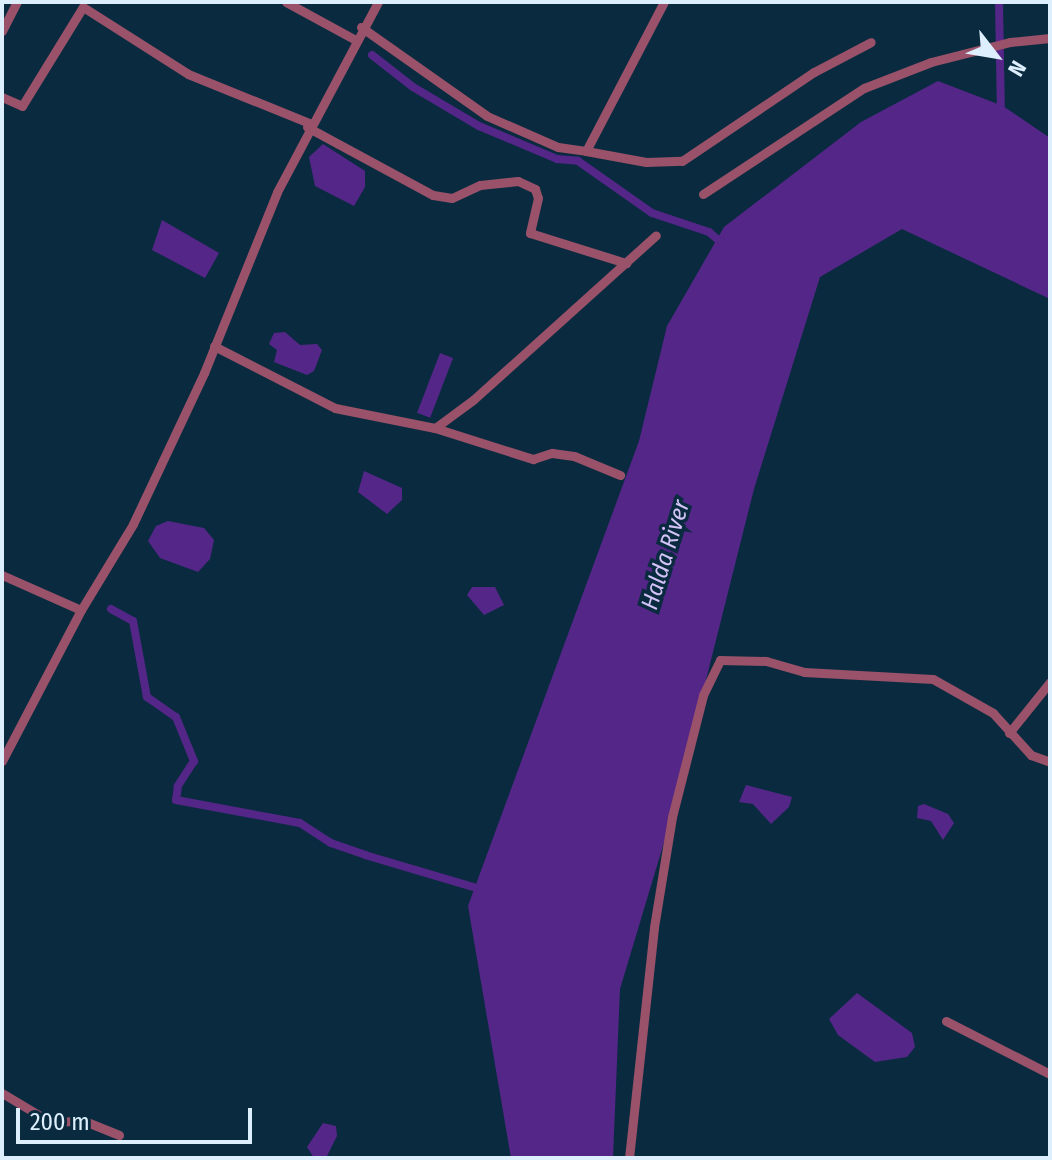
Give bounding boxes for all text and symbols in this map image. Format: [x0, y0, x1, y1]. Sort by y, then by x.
north arrow [956, 16, 1036, 96]
text: N [1002, 56, 1032, 81]
water label: Halda River [636, 497, 696, 613]
scale bar [20, 1092, 256, 1142]
text: 200 m [30, 1108, 90, 1136]

